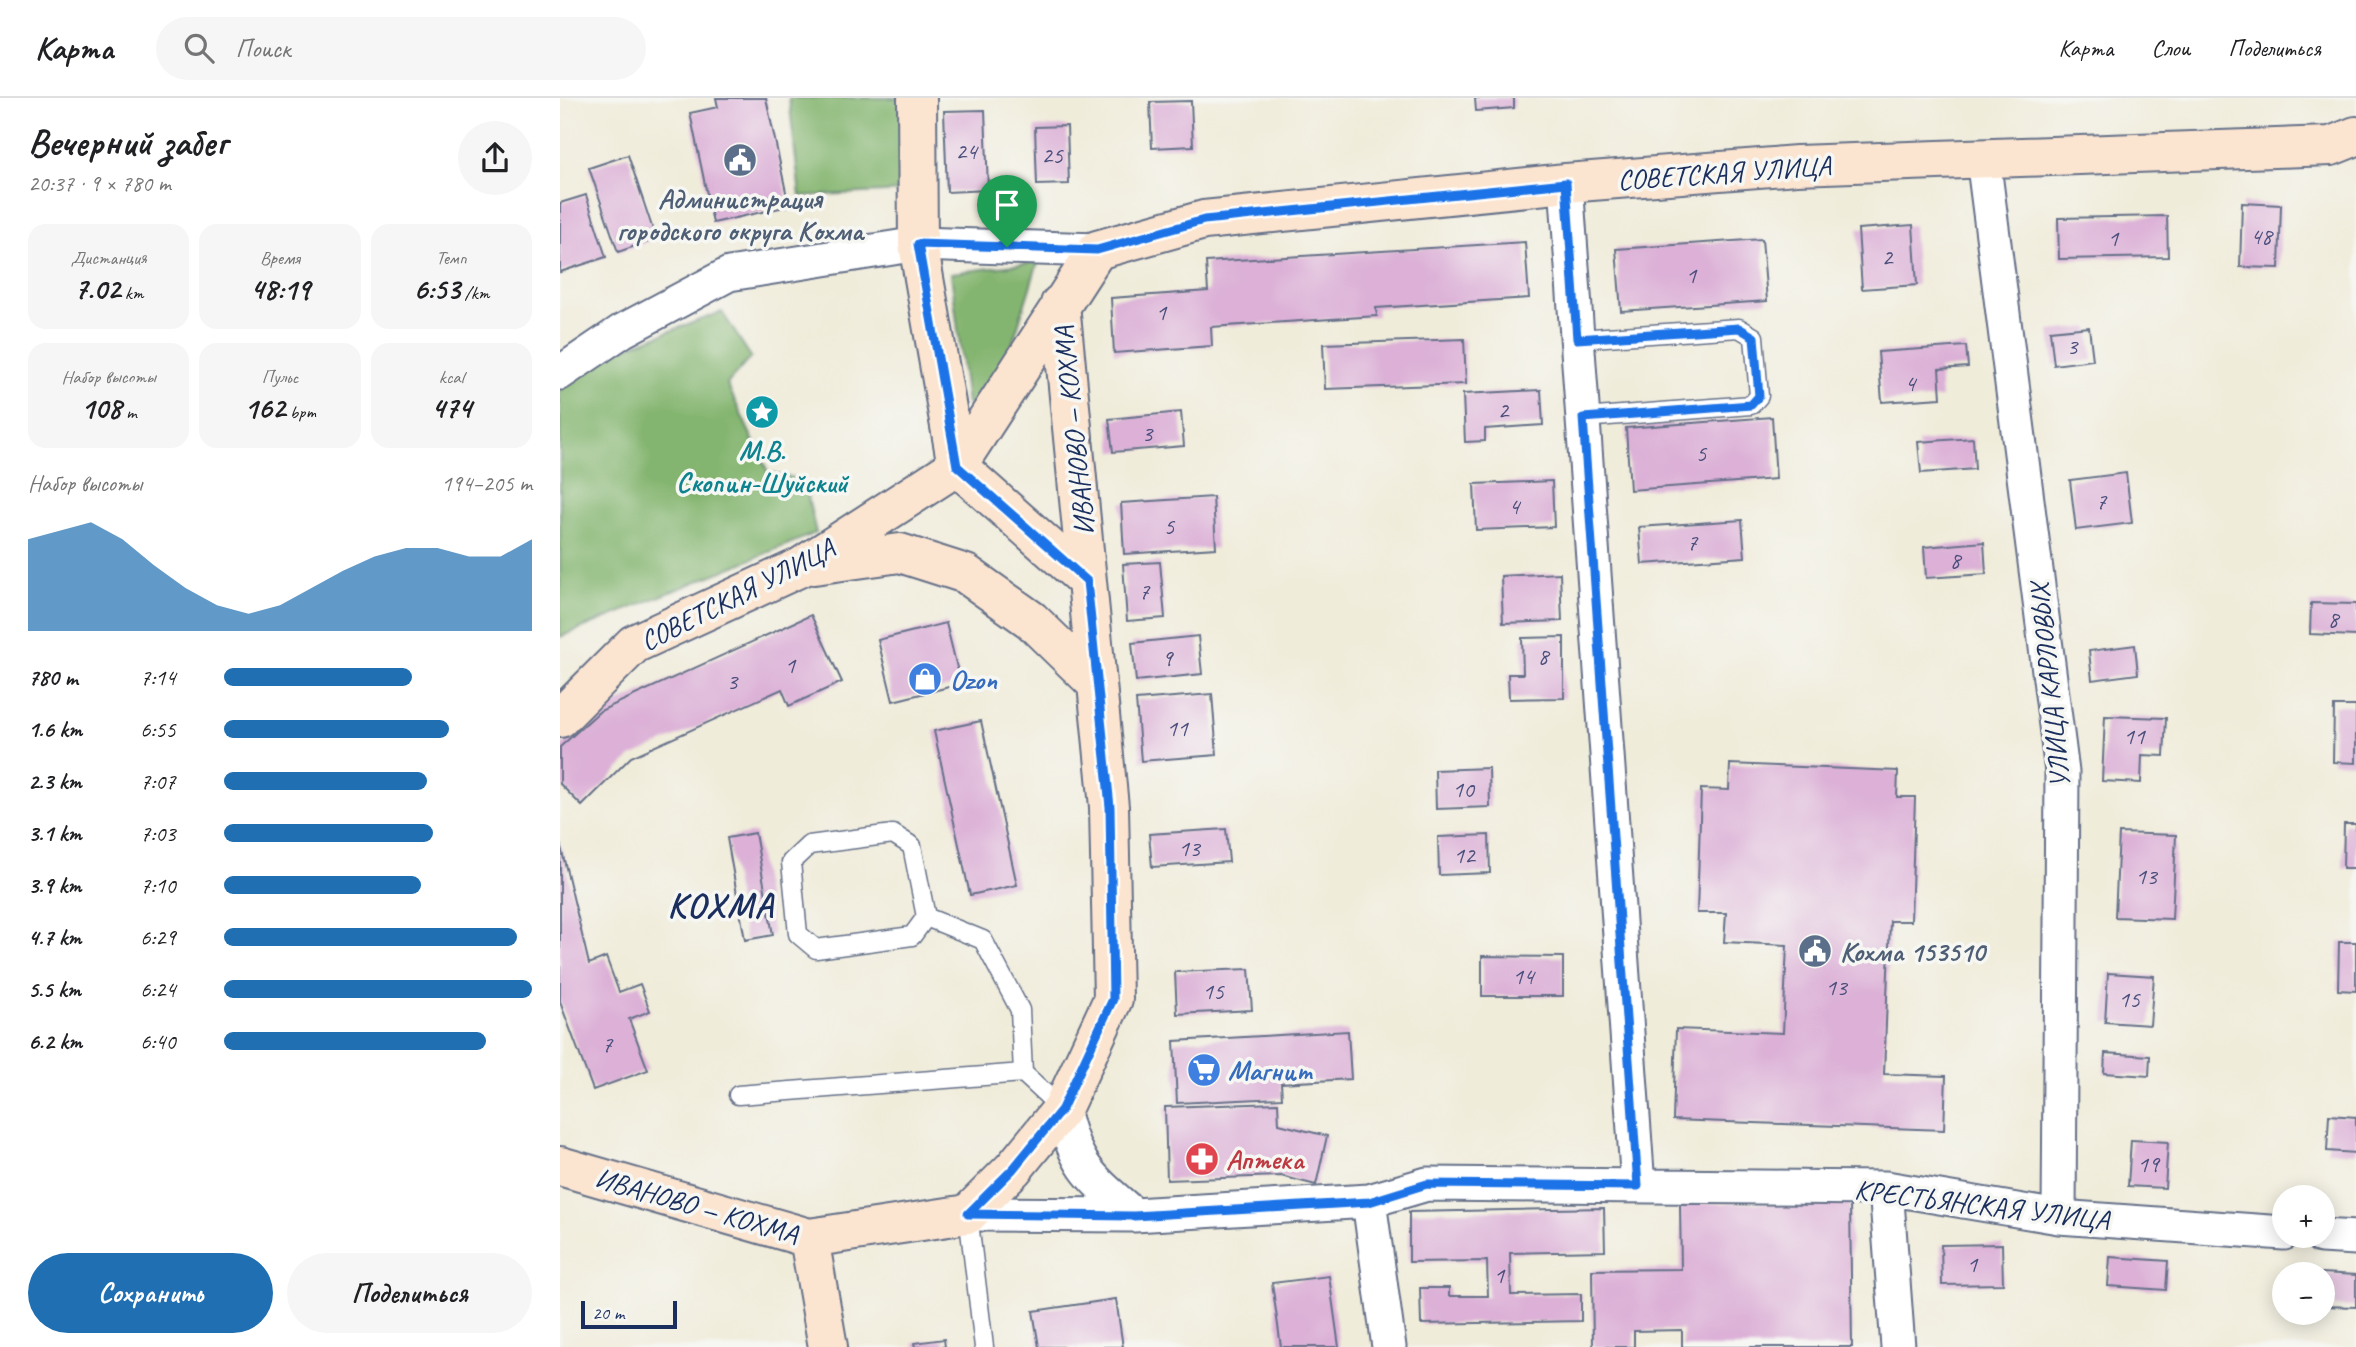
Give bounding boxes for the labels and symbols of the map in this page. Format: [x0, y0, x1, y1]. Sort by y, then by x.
house number: 24 [955, 136, 979, 166]
house number: 25 [1041, 140, 1064, 170]
public building icon: Администрация городского округа Кохма [721, 141, 759, 179]
street label: СОВЕТСКАЯ УЛИЦА [1616, 147, 1834, 197]
pin [977, 175, 1037, 247]
place label: Администрация городского округа Кохма [617, 181, 866, 248]
house number: 48 [2250, 221, 2274, 251]
house number: 1 [2108, 223, 2120, 253]
house number: 2 [1882, 242, 1895, 272]
house number: 1 [1686, 260, 1698, 290]
house number: 1 [1156, 297, 1168, 327]
street label: ИВАНОВО — КОХМА [1045, 324, 1102, 537]
house number: 3 [2067, 331, 2080, 361]
house number: 4 [1905, 368, 1918, 398]
place icon: М.В. Скопин-Шуйский [743, 393, 781, 431]
house number: 2 [1498, 395, 1511, 425]
house number: 3 [1142, 418, 1155, 448]
place label: М.В. Скопин-Шуйский [676, 433, 850, 500]
house number: 5 [1696, 438, 1708, 468]
house number: 7 [2096, 486, 2108, 516]
house number: 4 [1509, 491, 1522, 521]
house number: 5 [1164, 511, 1176, 541]
house number: 7 [1687, 527, 1699, 557]
street label: СОВЕТСКАЯ УЛИЦА [634, 530, 842, 658]
house number: 8 [1950, 545, 1963, 575]
house number: 7 [1139, 576, 1151, 606]
street label: УЛИЦА КАРЛОВЫХ [2021, 578, 2078, 790]
house number: 8 [2328, 604, 2341, 634]
house number: 8 [1538, 641, 1551, 671]
house number: 9 [1162, 643, 1175, 673]
house number: 1 [785, 650, 797, 680]
shop icon: Ozon [906, 660, 944, 698]
place label: Ozon [950, 662, 998, 697]
house number: 3 [727, 666, 740, 696]
house number: 11 [1166, 713, 1189, 743]
house number: 11 [2123, 721, 2146, 751]
house number: 10 [1452, 774, 1476, 804]
house number: 13 [1178, 833, 1202, 863]
house number: 12 [1453, 840, 1477, 870]
house number: 13 [2135, 861, 2159, 891]
district label: КОХМА [667, 883, 775, 928]
public building icon: Кохма 153510 [1796, 932, 1834, 970]
place label: Кохма 153510 [1840, 934, 1988, 969]
house number: 14 [1512, 961, 1536, 991]
house number: 13 [1825, 972, 1849, 1002]
house number: 15 [1202, 976, 1225, 1006]
house number: 15 [2118, 984, 2141, 1014]
house number: 7 [602, 1029, 614, 1059]
supermarket icon: Магнит [1185, 1051, 1223, 1089]
place label: Магнит [1228, 1053, 1314, 1088]
pharmacy icon: Аптека [1183, 1140, 1221, 1178]
place label: Аптека [1226, 1142, 1305, 1177]
house number: 19 [2137, 1149, 2161, 1179]
street label: ИВАНОВО — КОХМА [591, 1160, 803, 1251]
street label: КРЕСТЬЯНСКАЯ УЛИЦА [1853, 1172, 2113, 1238]
house number: 1 [1967, 1249, 1979, 1279]
house number: 1 [1494, 1260, 1506, 1290]
scale bar [581, 1298, 677, 1330]

